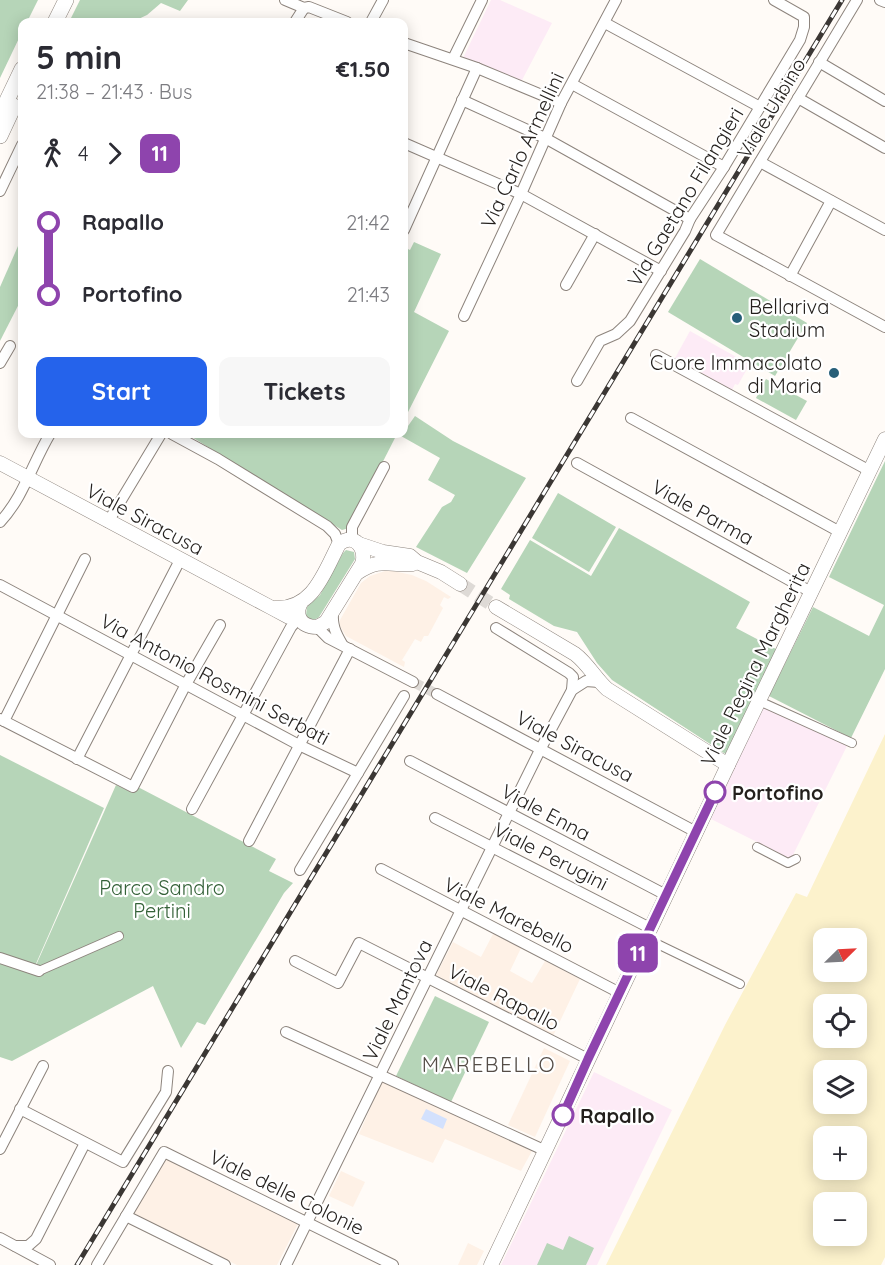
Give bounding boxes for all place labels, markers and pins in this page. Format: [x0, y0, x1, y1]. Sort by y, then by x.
place label: Bellariva Stadium [749, 294, 829, 342]
marker: Bellariva Stadium [730, 311, 744, 325]
place label: Cuore Immacolato di Maria [650, 350, 822, 398]
marker: Cuore Immacolato di Maria [827, 366, 841, 380]
place label: Portofino [732, 780, 823, 805]
marker: Portofino [704, 781, 726, 803]
place label: Rapallo [580, 1103, 655, 1128]
marker: Rapallo [552, 1104, 574, 1126]

